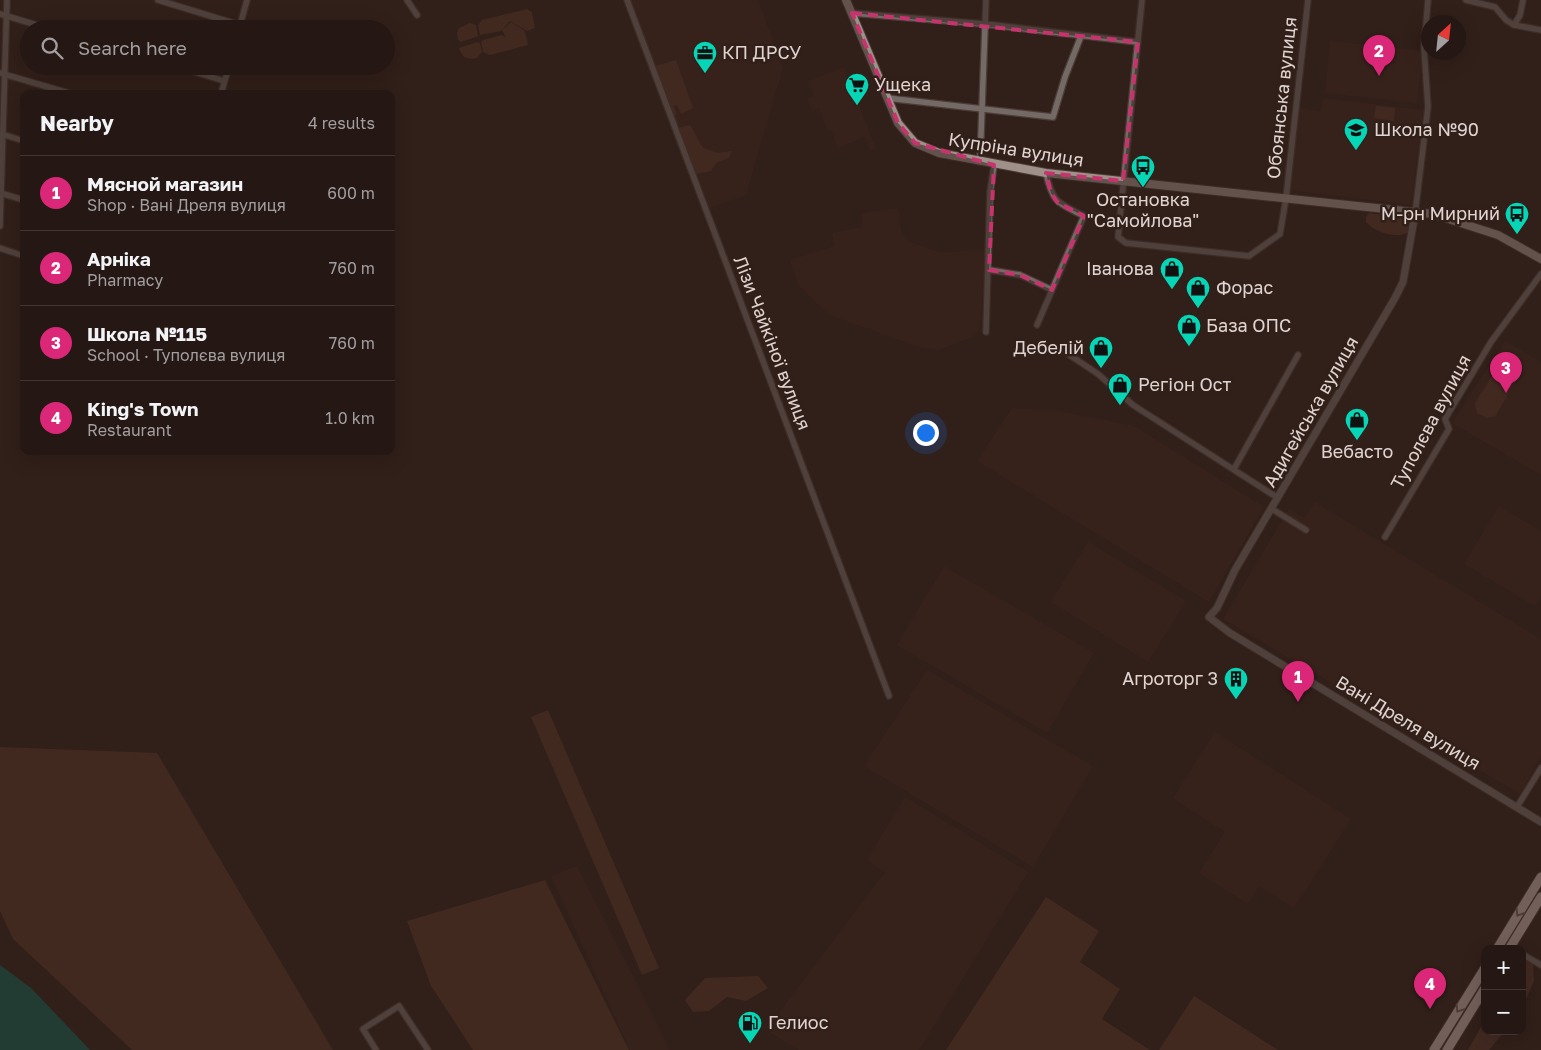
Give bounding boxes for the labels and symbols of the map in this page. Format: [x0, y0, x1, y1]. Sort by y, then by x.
north arrow [1421, 15, 1466, 60]
street label: Обоянська вулиця [1262, 16, 1300, 180]
pin: 2 [1363, 35, 1395, 76]
office icon: КП ДРСУ [692, 40, 718, 74]
place label: КП ДРСУ [722, 41, 801, 63]
supermarket icon: Ущека [844, 72, 870, 106]
place label: Ущека [874, 73, 931, 95]
school or university icon: Школа №90 [1343, 117, 1369, 151]
place label: Школа №90 [1374, 118, 1479, 140]
street label: Купріна вулиця [947, 127, 1086, 171]
bus stop icon: Остановка "Самойлова" [1130, 154, 1156, 188]
place label: Остановка "Самойлова" [1087, 188, 1199, 231]
bus stop icon: М-рн Мирний [1504, 201, 1530, 235]
place label: М-рн Мирний [1381, 202, 1500, 224]
street label: Лізи Чайкіної вулиця [730, 252, 816, 433]
shop icon: Іванова [1159, 256, 1185, 290]
place label: Іванова [1086, 257, 1154, 279]
shop icon: Форас [1185, 275, 1211, 309]
place label: Форас [1216, 276, 1274, 298]
shop icon: База ОПС [1176, 313, 1202, 347]
place label: База ОПС [1206, 314, 1291, 336]
street label: Адигейська вулиця [1258, 332, 1362, 491]
shop icon: Дебелій [1088, 335, 1114, 369]
place label: Дебелій [1013, 336, 1084, 358]
street label: Туполєва вулиця [1385, 351, 1475, 492]
pin: 3 [1490, 352, 1522, 393]
shop icon: Регіон Ост [1107, 372, 1133, 406]
place label: Регіон Ост [1138, 373, 1232, 395]
shop icon: Вебасто [1344, 407, 1370, 441]
your location [913, 420, 939, 446]
place label: Вебасто [1321, 440, 1393, 462]
pin: 1 [1282, 661, 1314, 702]
building icon: Агроторг 3 [1223, 666, 1249, 700]
place label: Агроторг 3 [1122, 667, 1218, 689]
street label: Вані Дреля вулиця [1332, 670, 1485, 774]
one-way arrow [1515, 907, 1525, 916]
pin: 4 [1414, 968, 1446, 1009]
one-way arrow [1456, 1003, 1466, 1012]
fuel station icon: Гелиос [737, 1010, 763, 1044]
place label: Гелиос [768, 1011, 829, 1033]

